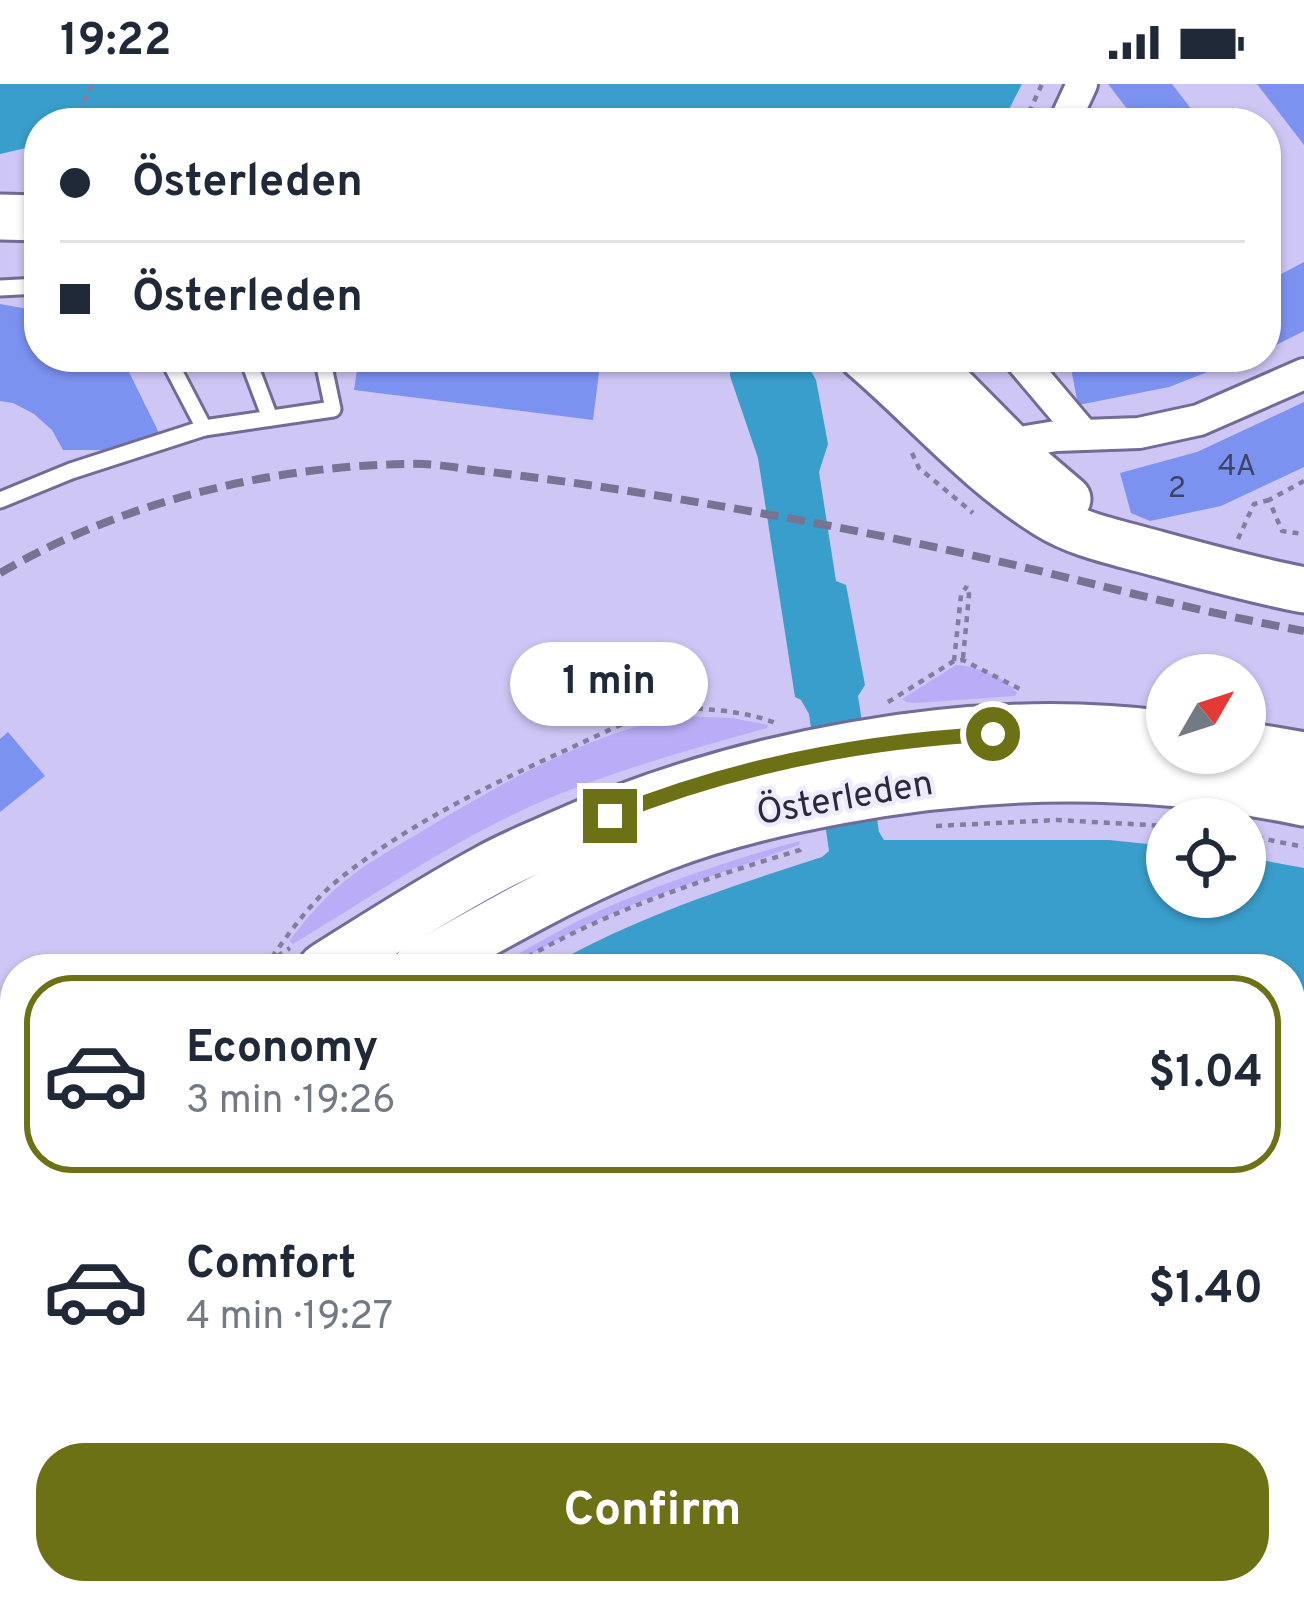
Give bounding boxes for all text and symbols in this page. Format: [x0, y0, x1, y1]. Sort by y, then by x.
text: 19:22 [60, 14, 172, 71]
text: Österleden [132, 155, 363, 212]
text: Österleden [132, 270, 363, 327]
house number: 4A [1218, 449, 1256, 486]
house number: 2 [1168, 471, 1186, 508]
callout: 1 min [511, 642, 709, 726]
north arrow [1146, 654, 1266, 774]
map controls [1146, 654, 1266, 918]
text: 1 min [562, 659, 656, 708]
route start [966, 707, 1020, 761]
street label: Österleden [753, 761, 937, 838]
route end [583, 789, 637, 843]
button: locate [1146, 798, 1266, 918]
icon: car [42, 1020, 150, 1128]
text: Economy [186, 1021, 378, 1078]
text: $1.04 [1148, 1046, 1263, 1103]
text: 3 min · 19:26 [186, 1078, 396, 1127]
icon: car [42, 1236, 150, 1344]
text: Comfort [186, 1237, 356, 1294]
text: $1.40 [1148, 1262, 1263, 1319]
text: 4 min · 19:27 [186, 1294, 393, 1343]
button: Confirm [36, 1443, 1269, 1581]

